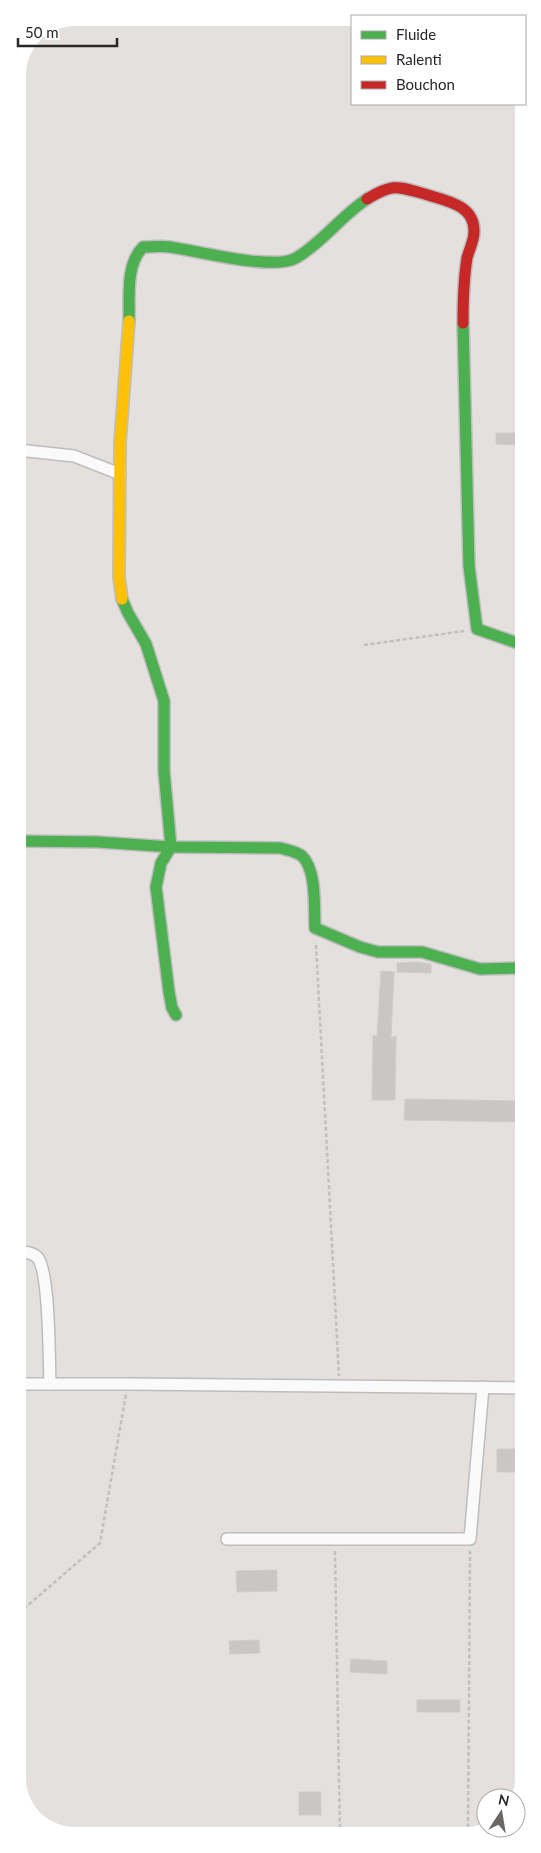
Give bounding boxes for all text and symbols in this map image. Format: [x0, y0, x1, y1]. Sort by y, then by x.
scale bar [18, 15, 116, 47]
legend [351, 15, 526, 105]
text: 50 m [25, 23, 59, 41]
text: Fluide [396, 25, 436, 43]
text: Ralenti [396, 50, 442, 68]
text: Bouchon [396, 75, 455, 93]
north arrow [476, 1788, 526, 1838]
text: N [497, 1790, 511, 1809]

